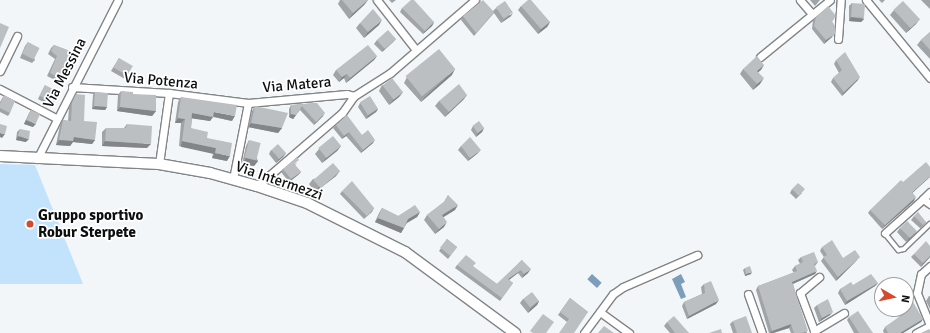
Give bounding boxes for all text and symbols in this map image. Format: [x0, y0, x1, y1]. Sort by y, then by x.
street label: Via Messina [40, 35, 90, 111]
street label: Via Potenza [123, 69, 199, 93]
street label: Via Matera [262, 73, 332, 97]
street label: Via Intermezzi [233, 158, 325, 204]
place label: Gruppo sportivo Robur Sterpete [38, 206, 143, 241]
marker: Gruppo sportivo Robur Sterpete [25, 219, 35, 229]
north arrow [874, 277, 914, 317]
text: N [898, 294, 912, 304]

